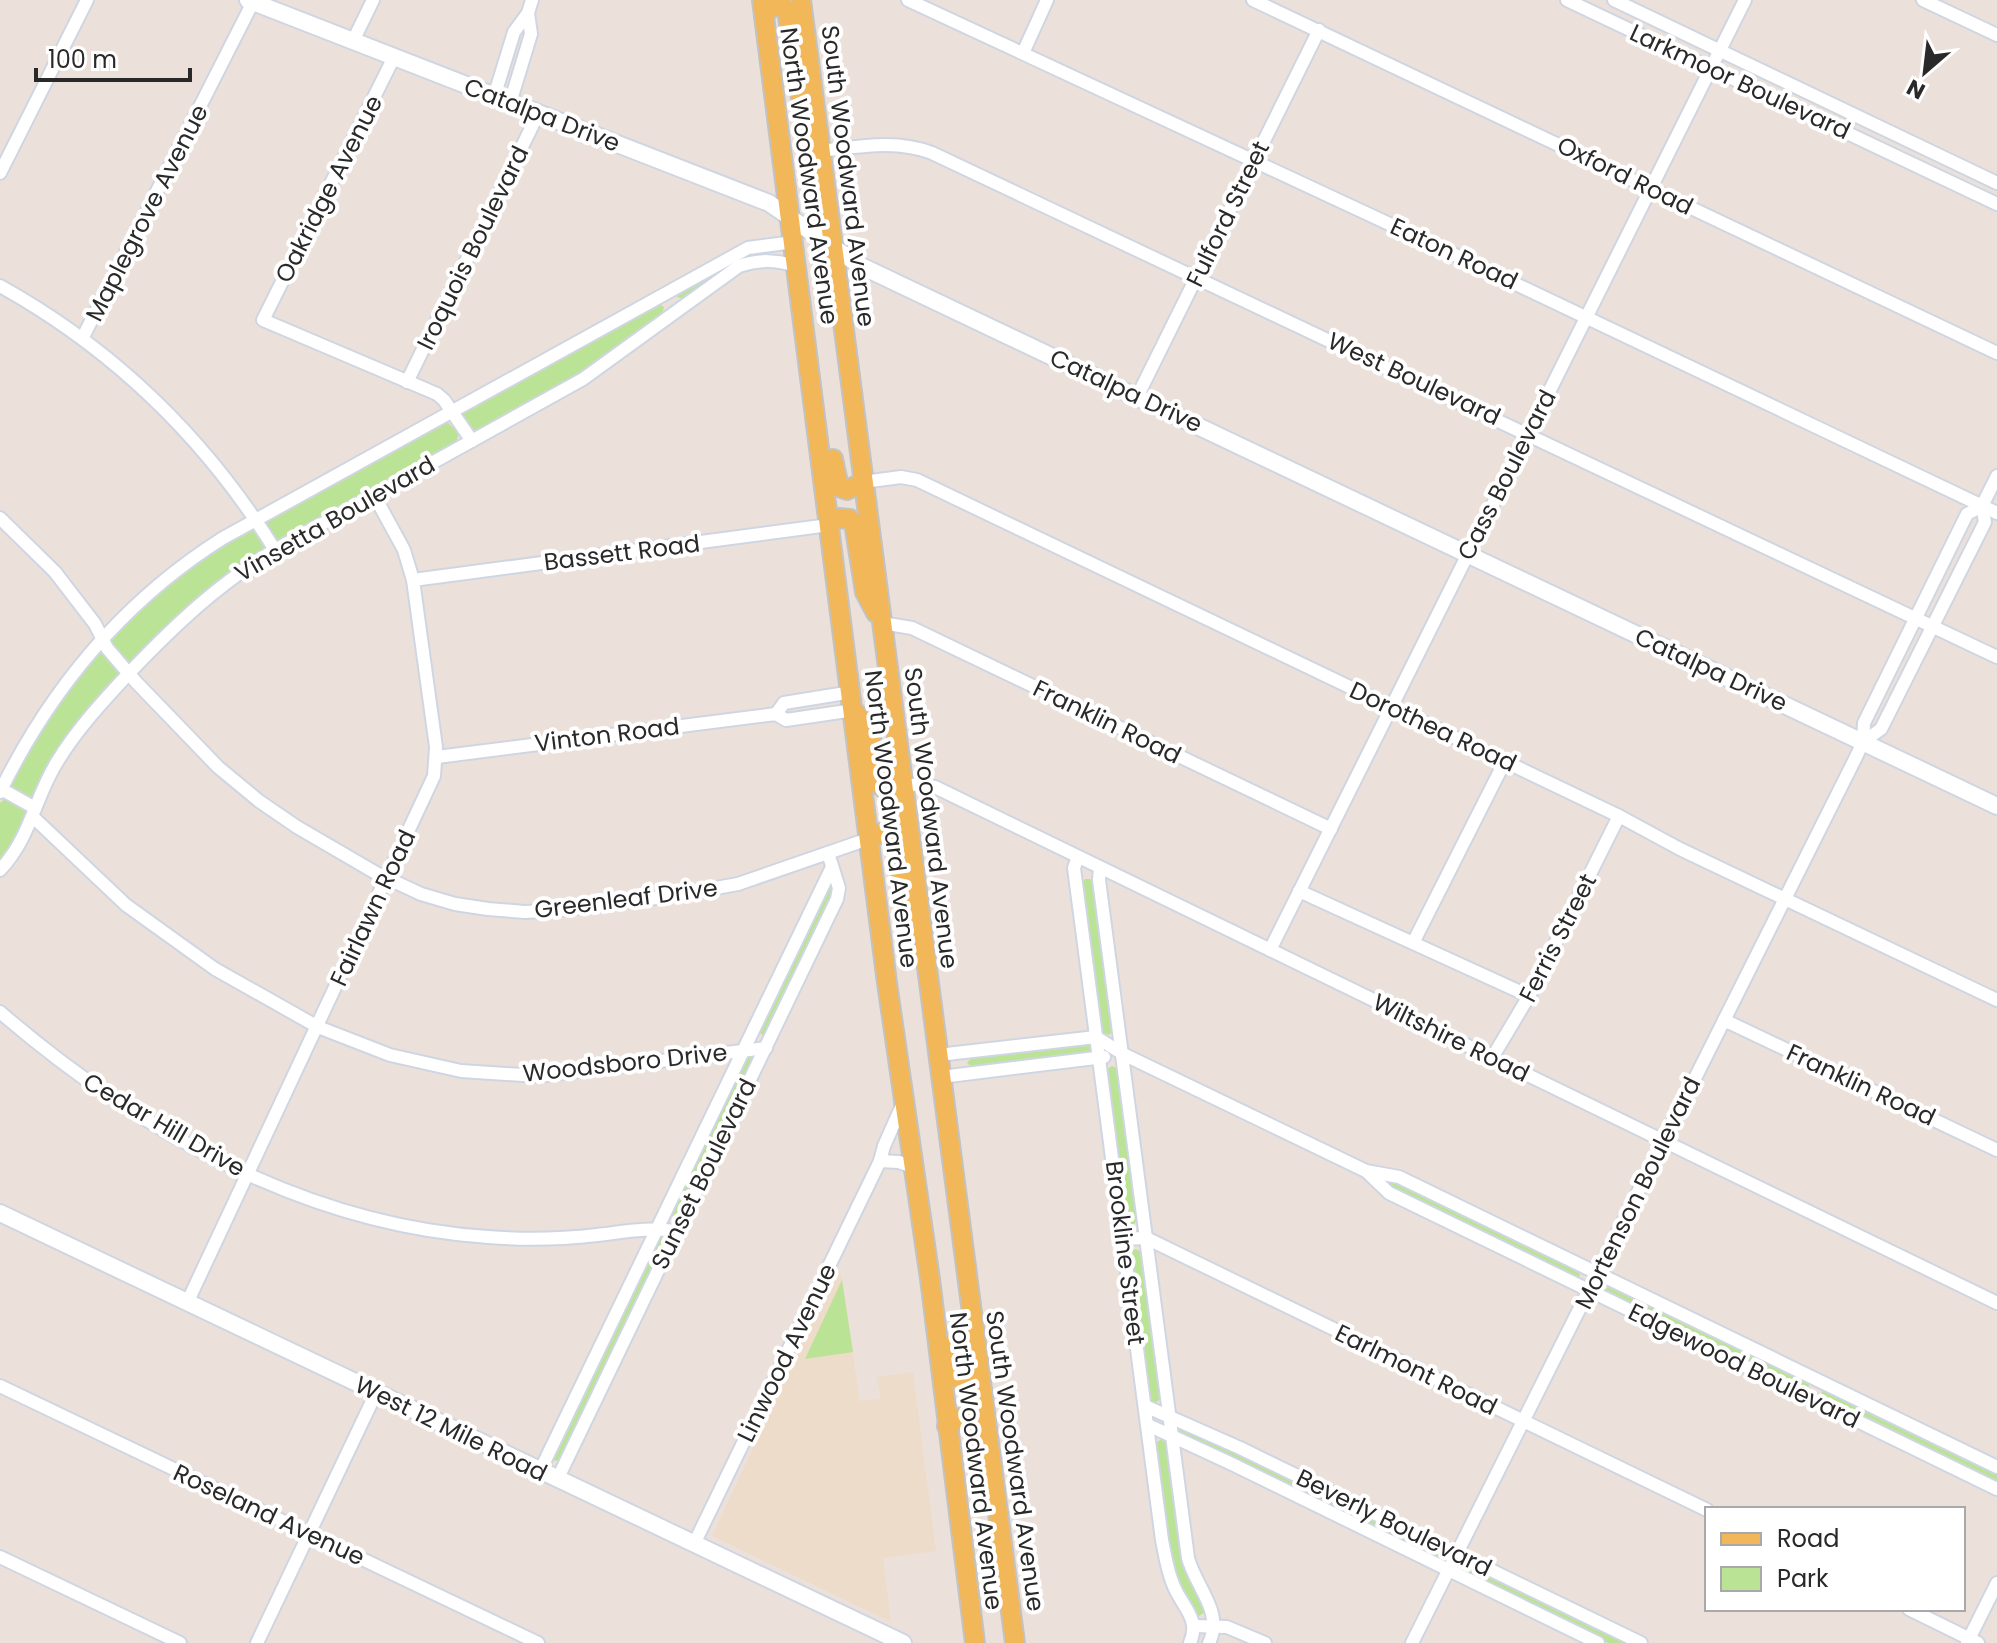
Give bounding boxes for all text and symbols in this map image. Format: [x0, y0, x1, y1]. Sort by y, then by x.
street label: Larkmoor Boulevard [1625, 16, 1856, 147]
street label: South Woodward Avenue [814, 23, 883, 328]
street label: North Woodward Avenue [772, 25, 847, 327]
scale bar [36, 32, 190, 82]
north arrow [1885, 32, 1965, 112]
text: 100 m [48, 43, 117, 76]
street label: Catalpa Drive [459, 70, 625, 159]
text: N [1901, 72, 1930, 107]
street label: Oakridge Avenue [267, 89, 390, 288]
street label: Maplegrove Avenue [78, 99, 216, 327]
street label: Oxford Road [1552, 128, 1699, 223]
street label: Fulford Street [1178, 135, 1277, 292]
street label: Iroquois Boulevard [409, 140, 536, 355]
street label: Eaton Road [1385, 210, 1523, 297]
street label: West Boulevard [1322, 324, 1506, 433]
street label: Catalpa Drive [1045, 341, 1208, 440]
street label: Cass Boulevard [1449, 384, 1564, 566]
street label: Vinsetta Boulevard [229, 448, 441, 589]
street label: Bassett Road [542, 527, 702, 578]
street label: Catalpa Drive [1630, 620, 1793, 719]
street label: South Woodward Avenue [897, 665, 966, 970]
street label: North Woodward Avenue [857, 668, 926, 970]
street label: Franklin Road [1028, 671, 1187, 772]
street label: Dorothea Road [1344, 673, 1522, 780]
street label: Vinton Road [533, 709, 681, 760]
street label: Fairlawn Road [322, 824, 423, 991]
street label: Ferris Street [1511, 868, 1604, 1008]
street label: Greenleaf Drive [532, 871, 719, 926]
street label: Wiltshire Road [1367, 985, 1535, 1090]
street label: Woodsboro Drive [521, 1035, 729, 1090]
street label: Franklin Road [1781, 1036, 1941, 1134]
street label: Cedar Hill Drive [77, 1065, 251, 1184]
street label: Mortenson Boulevard [1567, 1071, 1708, 1314]
street label: Sunset Boulevard [643, 1073, 764, 1275]
street label: Brookline Street [1098, 1159, 1153, 1347]
street label: Linwood Avenue [729, 1258, 844, 1448]
street label: Edgewood Boulevard [1623, 1295, 1865, 1436]
street label: South Woodward Avenue [978, 1308, 1053, 1613]
street label: North Woodward Avenue [942, 1310, 1011, 1612]
street label: Earlmont Road [1330, 1316, 1503, 1423]
street label: West 12 Mile Road [350, 1368, 553, 1489]
street label: Roseland Avenue [168, 1456, 370, 1573]
street label: Beverly Boulevard [1291, 1461, 1498, 1584]
legend [1705, 1507, 1965, 1611]
text: Road [1777, 1522, 1839, 1555]
text: Park [1777, 1562, 1829, 1595]

